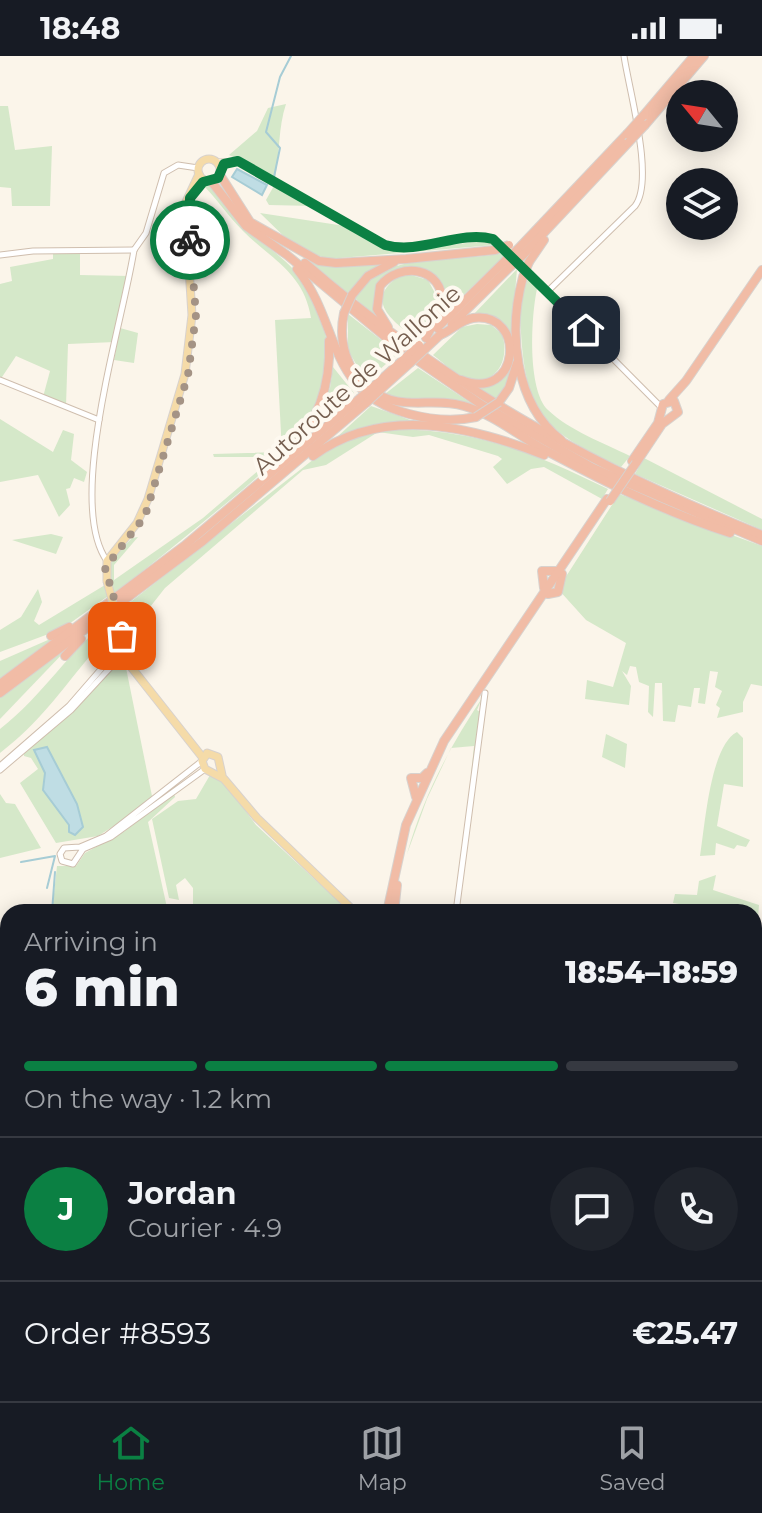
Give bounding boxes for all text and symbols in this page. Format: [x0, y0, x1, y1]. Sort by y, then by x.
text: 18:48 [40, 10, 120, 47]
north arrow [666, 80, 738, 152]
map controls [666, 80, 738, 240]
button: layers [666, 168, 738, 240]
courier [150, 200, 230, 280]
icon: bike [168, 218, 212, 262]
street label: Autoroute de Wallonie [247, 279, 467, 481]
pin [552, 296, 620, 364]
icon: home [564, 308, 608, 352]
pin [88, 602, 156, 670]
icon: bag [100, 614, 144, 658]
text: Arriving in [24, 926, 158, 958]
text: 18:54–18:59 [565, 954, 738, 991]
text: 6 min [24, 956, 180, 1019]
text: On the way · 1.2 km [24, 1083, 272, 1115]
button: chat [550, 1167, 634, 1251]
button: phone [654, 1167, 738, 1251]
text: Jordan [128, 1175, 237, 1212]
text: J [58, 1191, 74, 1228]
text: Courier · 4.9 [128, 1212, 282, 1244]
text: Order #8593 [24, 1315, 211, 1352]
text: €25.47 [632, 1315, 738, 1352]
tab: Home [96, 1421, 165, 1496]
tab: Map [358, 1421, 407, 1496]
tab: Saved [599, 1421, 666, 1496]

